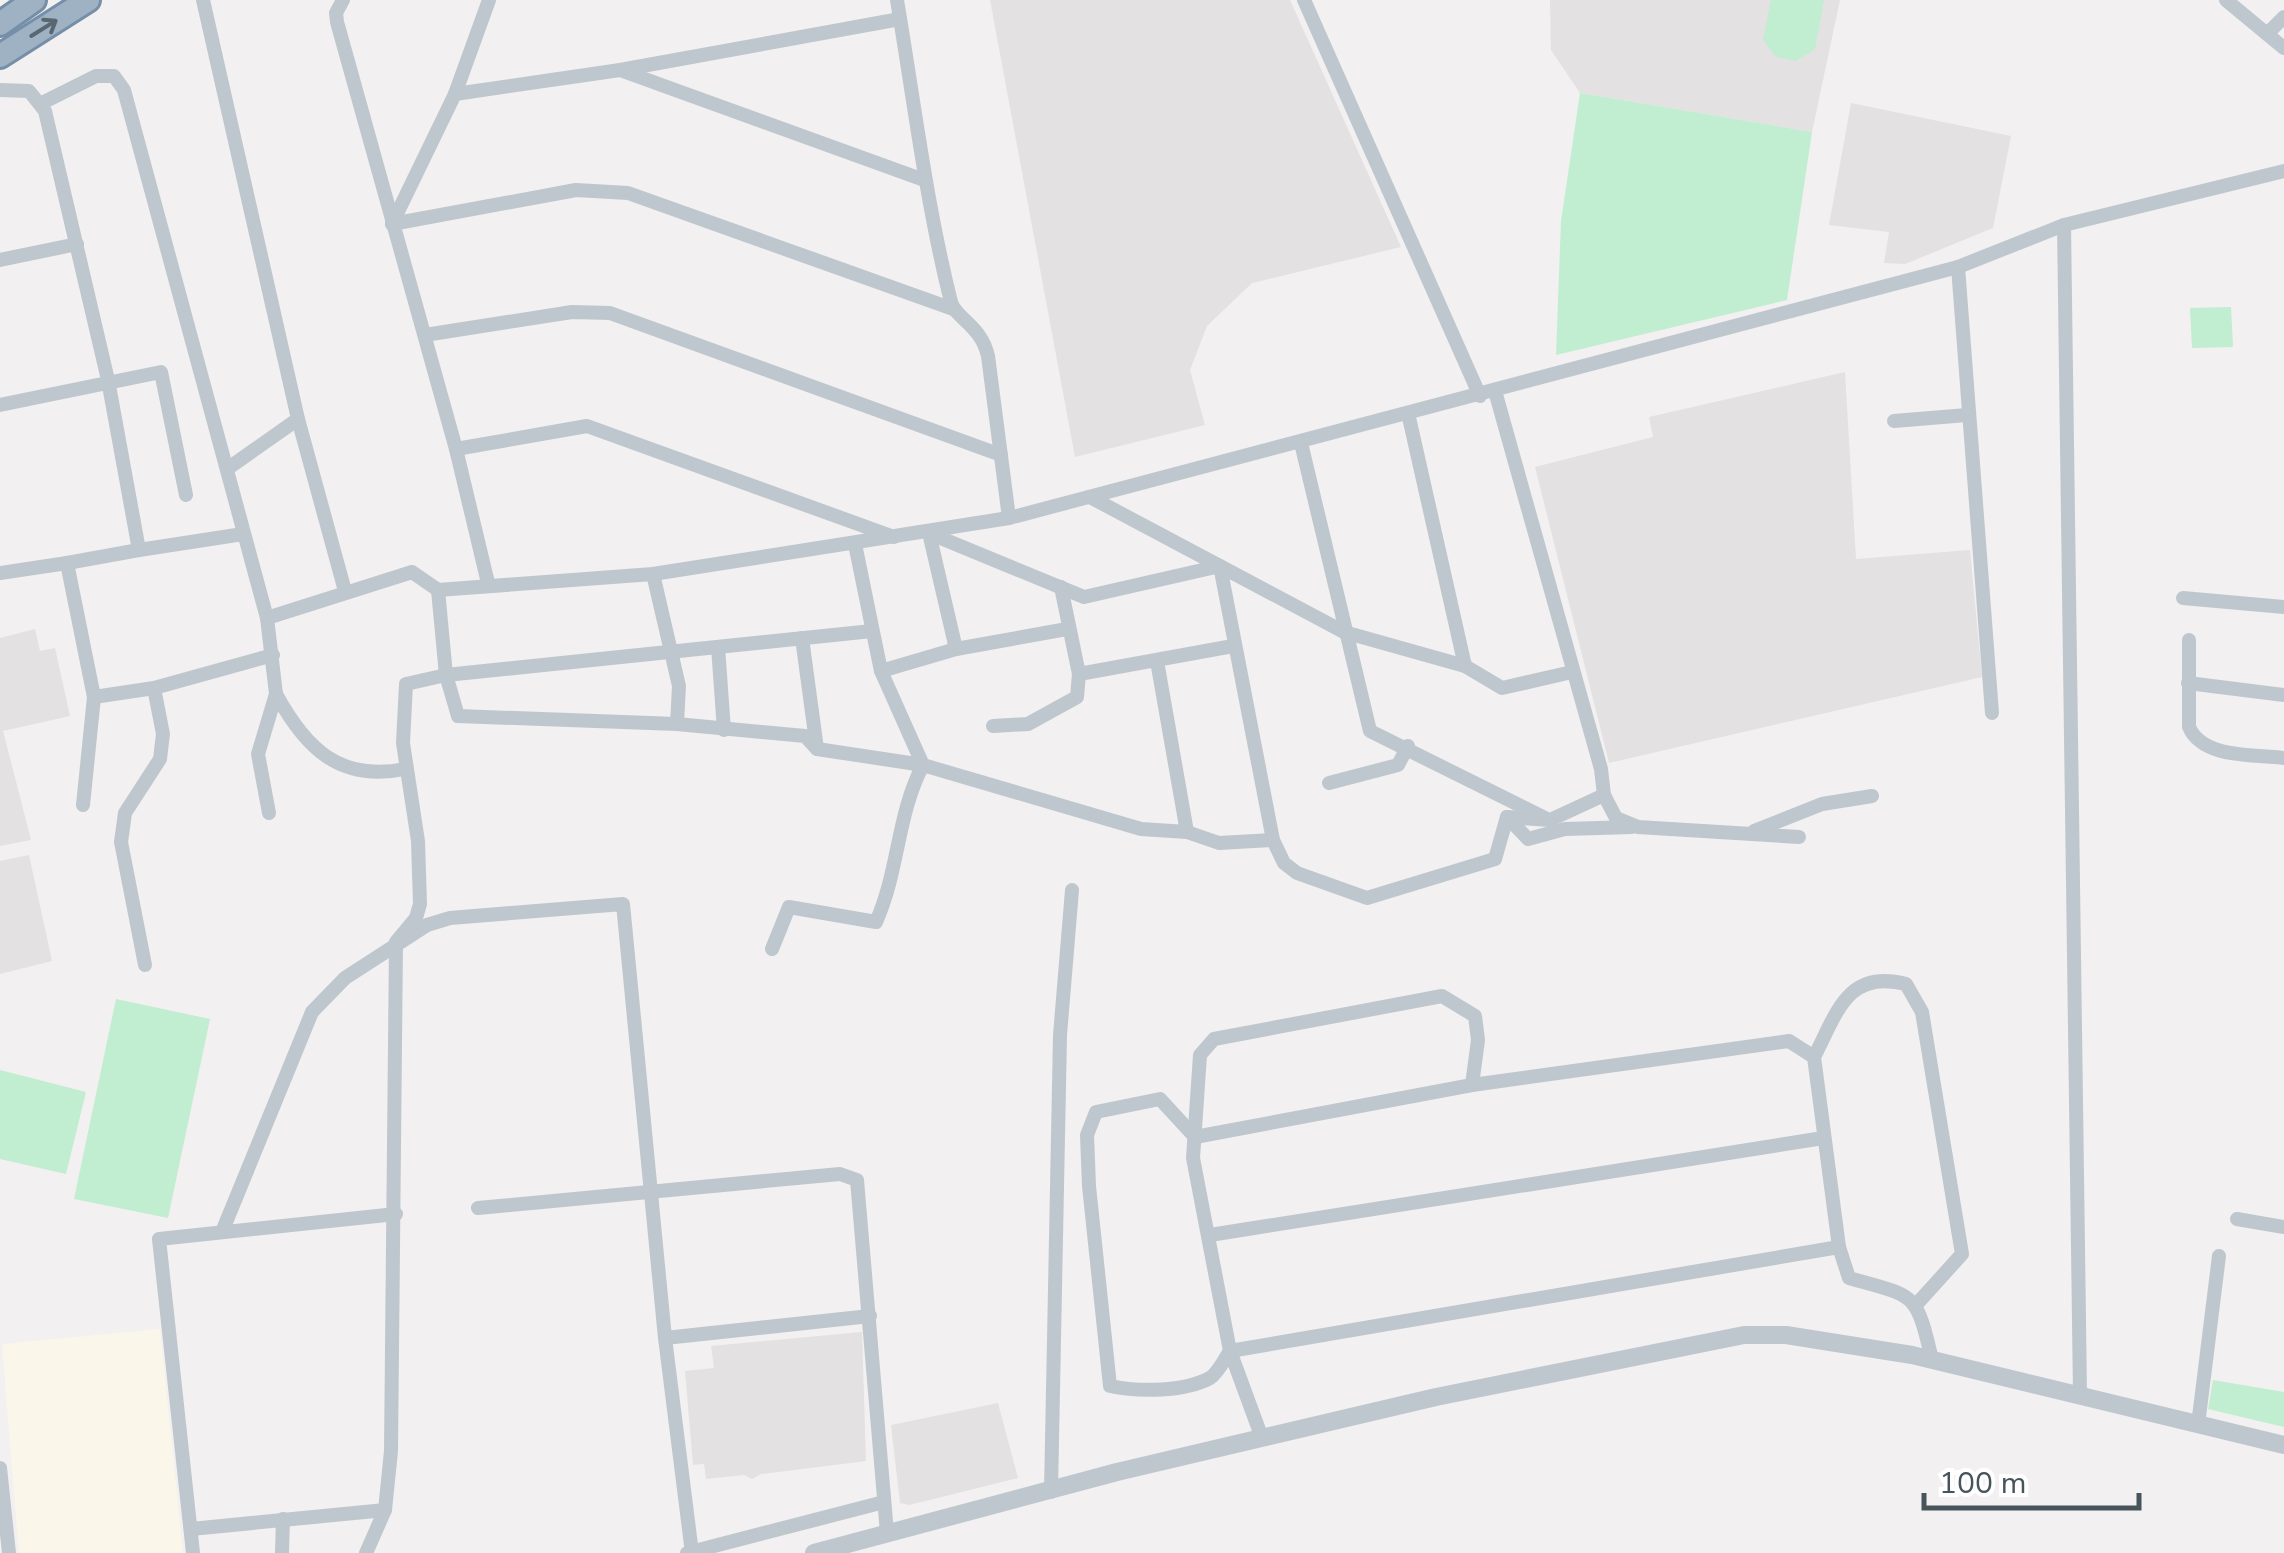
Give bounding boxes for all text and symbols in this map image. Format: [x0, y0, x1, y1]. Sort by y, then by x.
one-way arrow [29, 17, 57, 38]
scale bar [1924, 1448, 2139, 1510]
text: 100 m [1939, 1463, 2026, 1504]

